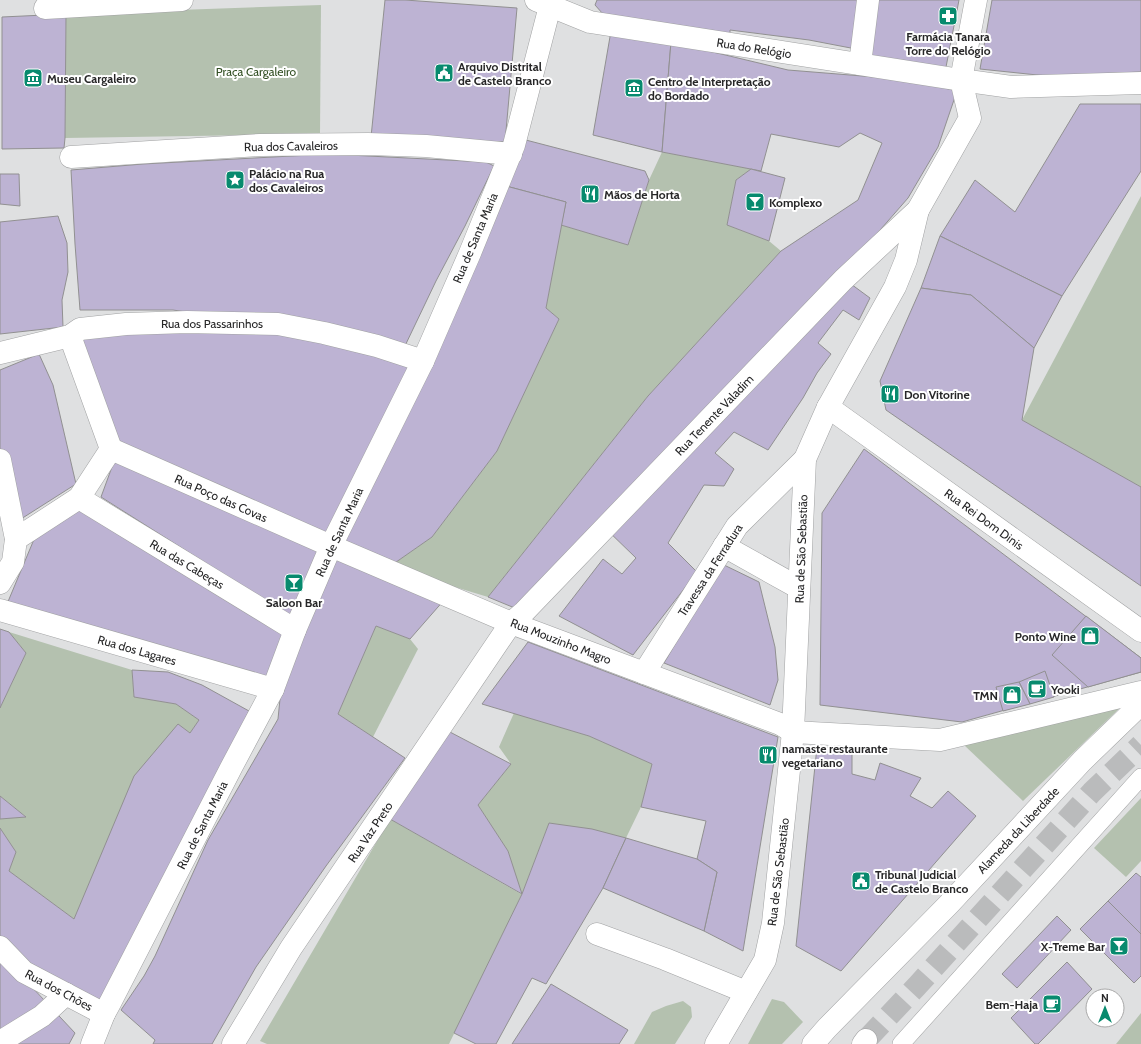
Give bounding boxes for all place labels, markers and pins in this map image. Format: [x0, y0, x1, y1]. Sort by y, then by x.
pharmacy icon: Farmácia Tanara Torre do Relógio [937, 5, 959, 27]
place label: Farmácia Tanara Torre do Relógio [905, 29, 991, 58]
place label: Arquivo Distrital de Castelo Branco [458, 59, 551, 88]
public building icon: Arquivo Distrital de Castelo Branco [433, 62, 455, 84]
museum icon: Museu Cargaleiro [22, 67, 44, 89]
place label: Museu Cargaleiro [47, 71, 136, 86]
place label: Centro de Interpretação do Bordado [648, 74, 771, 103]
museum icon: Centro de Interpretação do Bordado [623, 77, 645, 99]
place label: Palácio na Rua dos Cavaleiros [249, 166, 324, 195]
place icon: Palácio na Rua dos Cavaleiros [224, 169, 246, 191]
restaurant icon: Mãos de Horta [579, 183, 601, 205]
place label: Mãos de Horta [604, 187, 680, 202]
bar icon: Komplexo [744, 191, 766, 213]
place label: Komplexo [769, 195, 822, 210]
restaurant icon: Don Vitorine [879, 383, 901, 405]
place label: Don Vitorine [904, 387, 970, 402]
bar icon: Saloon Bar [283, 572, 305, 594]
place label: Saloon Bar [266, 595, 322, 610]
shop icon: Ponto Wine [1079, 625, 1101, 647]
place label: Ponto Wine [1015, 629, 1076, 644]
cafe icon: Yooki [1026, 678, 1048, 700]
place label: Yooki [1050, 682, 1080, 697]
shop icon: TMN [1001, 684, 1023, 706]
place label: TMN [973, 688, 998, 703]
place label: namaste restaurante vegetariano [782, 741, 888, 770]
restaurant icon: namaste restaurante vegetariano [757, 744, 779, 766]
place label: Tribunal Judicial de Castelo Branco [875, 867, 968, 896]
public building icon: Tribunal Judicial de Castelo Branco [850, 870, 872, 892]
bar icon: X-Treme Bar [1108, 935, 1130, 957]
place label: X-Treme Bar [1040, 939, 1105, 954]
cafe icon: Bem-Haja [1041, 993, 1063, 1015]
place label: Bem-Haja [985, 997, 1038, 1012]

